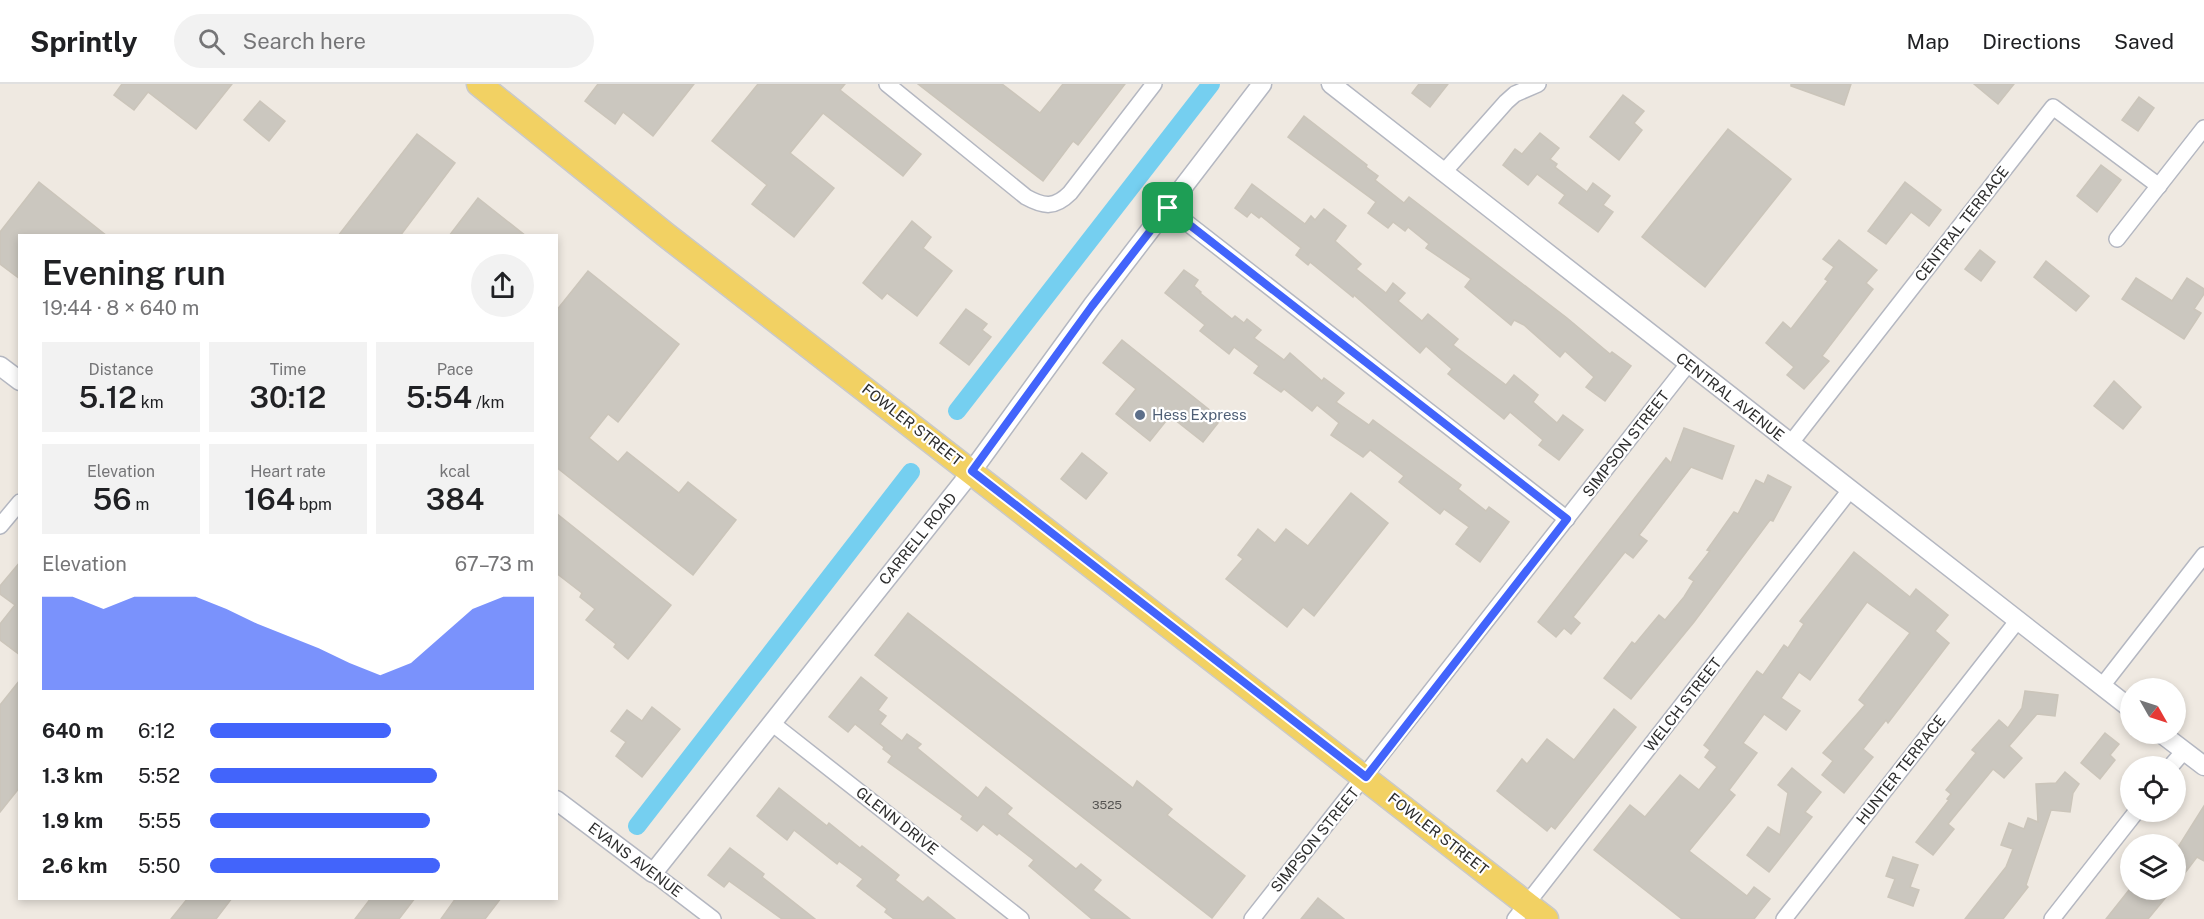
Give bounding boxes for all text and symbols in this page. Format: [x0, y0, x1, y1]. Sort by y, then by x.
search box [174, 14, 594, 68]
text: Sprintly [30, 25, 138, 58]
icon: search [195, 25, 228, 58]
text: Search here [243, 28, 366, 54]
text: Map [1907, 29, 1949, 54]
text: Directions [1982, 29, 2081, 54]
text: Saved [2114, 29, 2174, 54]
street label: CENTRAL TERRACE [1911, 163, 2012, 285]
pin [1142, 182, 1193, 233]
icon: arrive [1151, 191, 1184, 224]
text: Evening run [42, 254, 225, 292]
button: share [471, 254, 534, 317]
text: 19:44 · 8 × 640 m [42, 296, 199, 320]
street label: CENTRAL AVENUE [1673, 349, 1788, 444]
text: Distance [89, 360, 153, 379]
text: Time [270, 360, 306, 379]
text: Pace [437, 360, 473, 379]
text: 5.12 [78, 379, 137, 415]
text: 30:12 [250, 379, 326, 415]
text: 5:54 [406, 379, 472, 415]
street label: FOWLER STREET [859, 380, 966, 469]
street label: SIMPSON STREET [1579, 387, 1672, 500]
text: km [137, 393, 164, 412]
text: /km [472, 393, 504, 412]
place label: Hess Express [1152, 406, 1247, 423]
marker: Hess Express [1133, 408, 1147, 422]
text: Elevation [87, 462, 155, 481]
text: Heart rate [250, 462, 326, 481]
text: kcal [440, 462, 470, 481]
text: 56 [93, 481, 132, 517]
text: 164 [244, 481, 295, 517]
text: 384 [426, 481, 484, 517]
street label: CARRELL ROAD [875, 489, 960, 588]
text: m [132, 495, 149, 514]
text: bpm [295, 495, 332, 514]
text: Elevation [42, 552, 127, 576]
text: 67–73 m [455, 552, 534, 576]
street label: WELCH STREET [1641, 654, 1725, 755]
north arrow [2120, 678, 2186, 744]
map controls [2120, 678, 2186, 900]
street label: HUNTER TERRACE [1853, 712, 1948, 828]
text: 640 m [42, 719, 104, 743]
text: 6:12 [138, 719, 175, 743]
button: locate [2120, 756, 2186, 822]
text: 1.3 km [42, 764, 103, 788]
text: 5:52 [138, 764, 180, 788]
street label: GLENN DRIVE [853, 783, 942, 858]
street label: SIMPSON STREET [1267, 784, 1362, 895]
street label: FOWLER STREET [1385, 789, 1492, 878]
house number: 3525 [1092, 798, 1122, 812]
text: 1.9 km [42, 809, 103, 833]
text: 5:55 [138, 809, 181, 833]
street label: EVANS AVENUE [585, 819, 685, 900]
button: layers [2120, 834, 2186, 900]
text: 2.6 km [42, 854, 107, 878]
text: 5:50 [138, 854, 180, 878]

